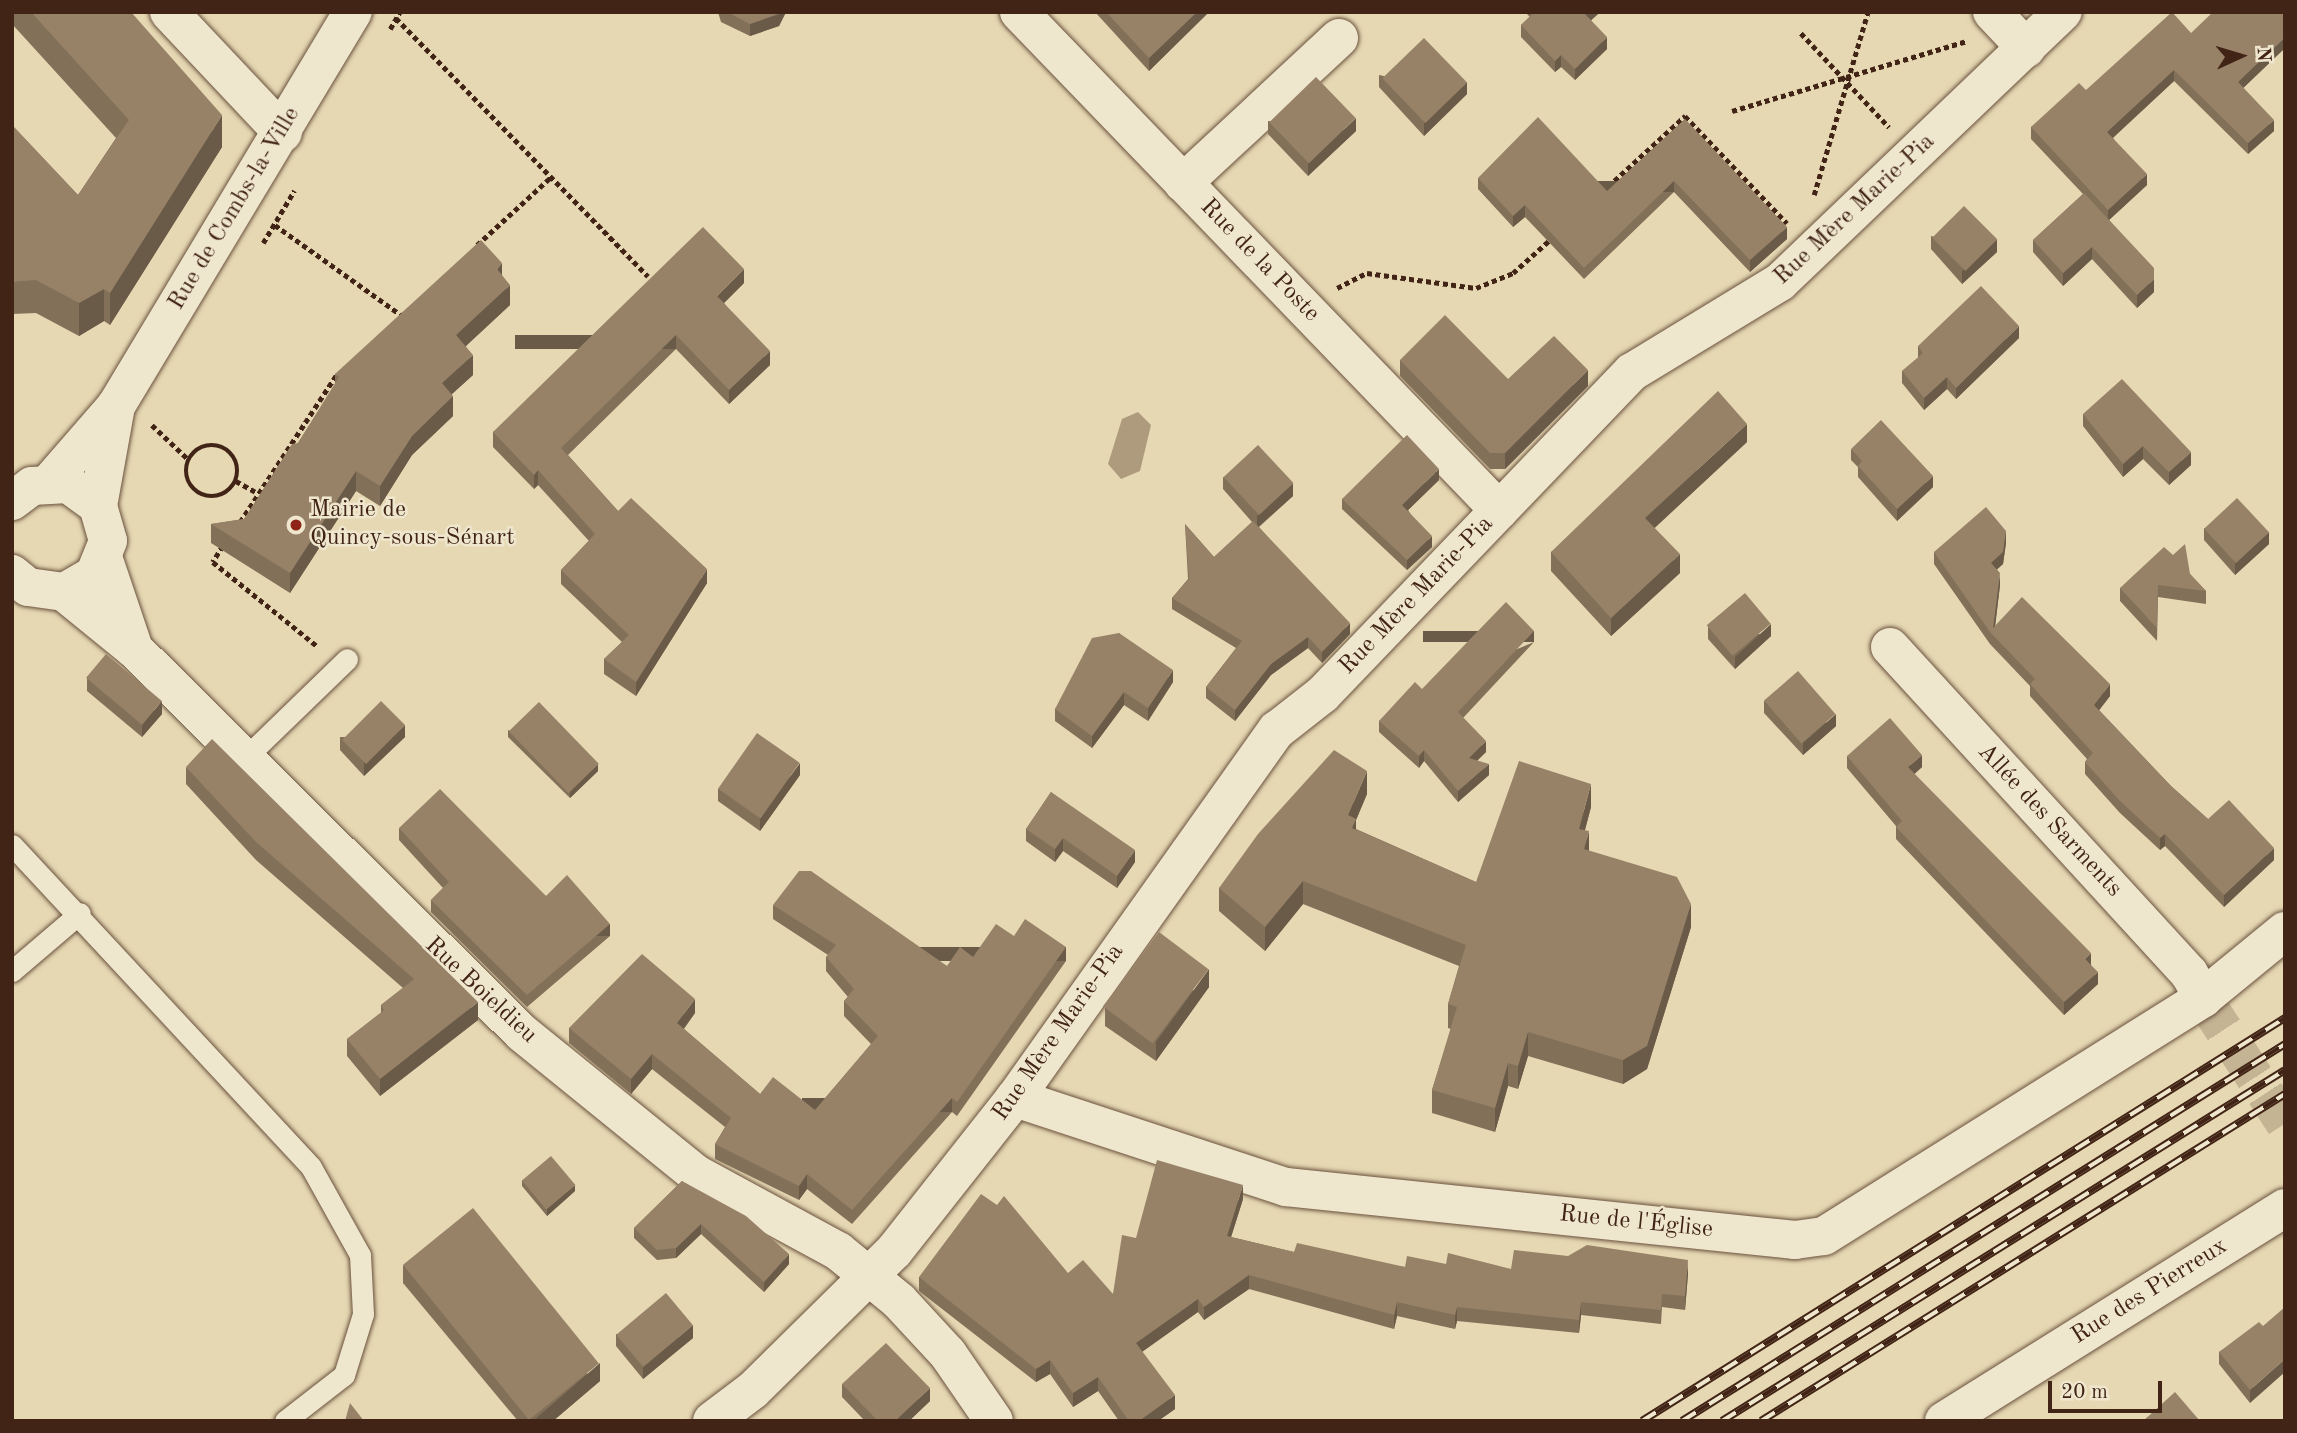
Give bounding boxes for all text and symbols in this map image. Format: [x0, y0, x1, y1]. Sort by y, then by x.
north arrow [2206, 21, 2276, 91]
text: N [2252, 47, 2272, 62]
street label: Rue de Combs-la-Ville [163, 102, 307, 316]
street label: Rue Mère Marie-Pia [1769, 128, 1941, 292]
street label: Rue de la Poste [1193, 193, 1325, 329]
place label: Mairie de Quincy-sous-Sénart [310, 497, 515, 553]
street label: Rue Mère Marie-Pia [1334, 511, 1500, 681]
marker: Mairie de Quincy-sous-Sénart [288, 517, 304, 533]
street label: Allée des Sarments [1971, 738, 2127, 904]
street label: Rue Boieldieu [418, 932, 542, 1050]
street label: Rue Mère Marie-Pia [987, 939, 1131, 1127]
street label: Rue de l'Église [1558, 1201, 1714, 1245]
street label: Rue des Pierreux [2067, 1233, 2233, 1351]
scale bar [2052, 1366, 2166, 1410]
text: 20 m [2061, 1382, 2108, 1403]

